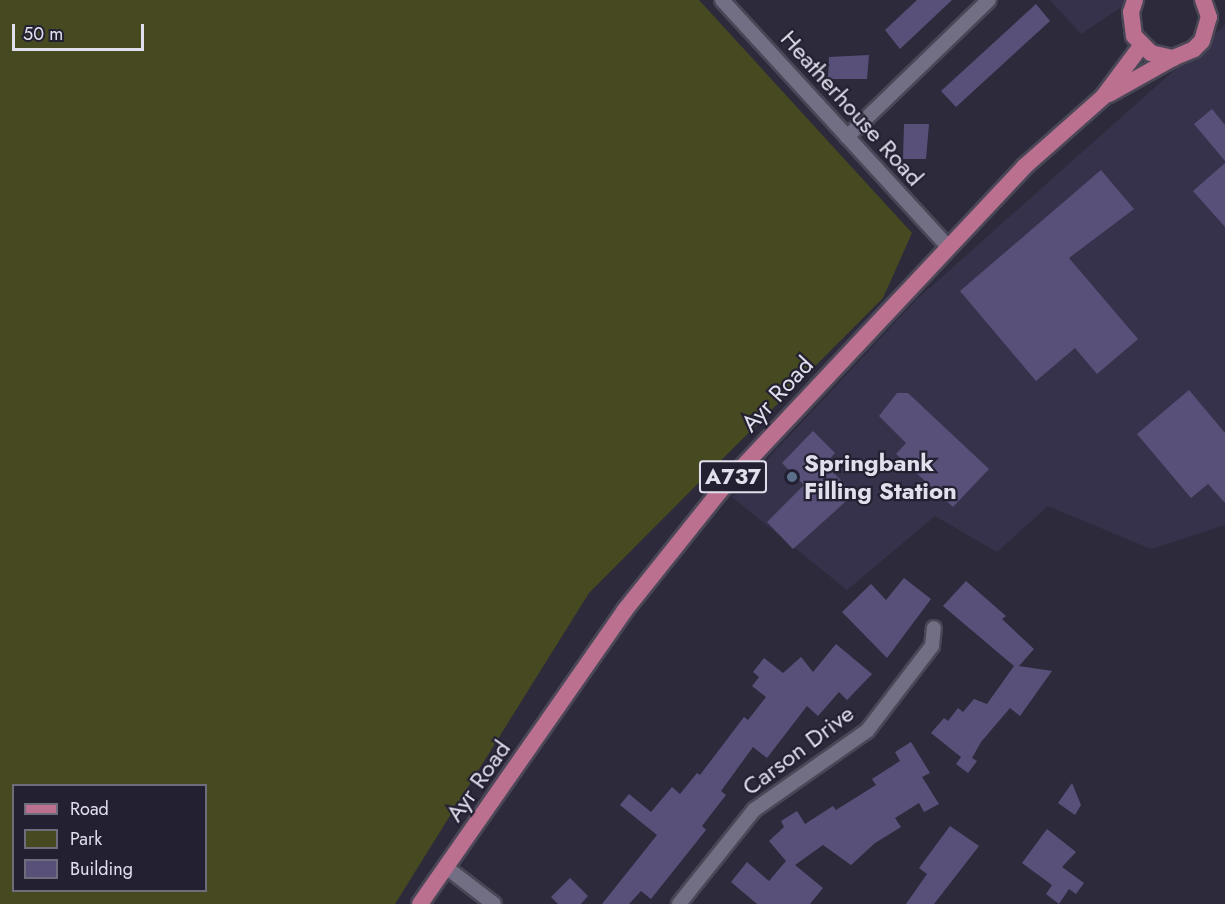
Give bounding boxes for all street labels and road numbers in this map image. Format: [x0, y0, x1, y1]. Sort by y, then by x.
street label: Heatherhouse Road [775, 24, 929, 192]
street label: Ayr Road [735, 350, 819, 438]
road number: A737 [698, 458, 768, 496]
street label: Carson Drive [737, 699, 859, 801]
street label: Ayr Road [440, 735, 516, 827]

